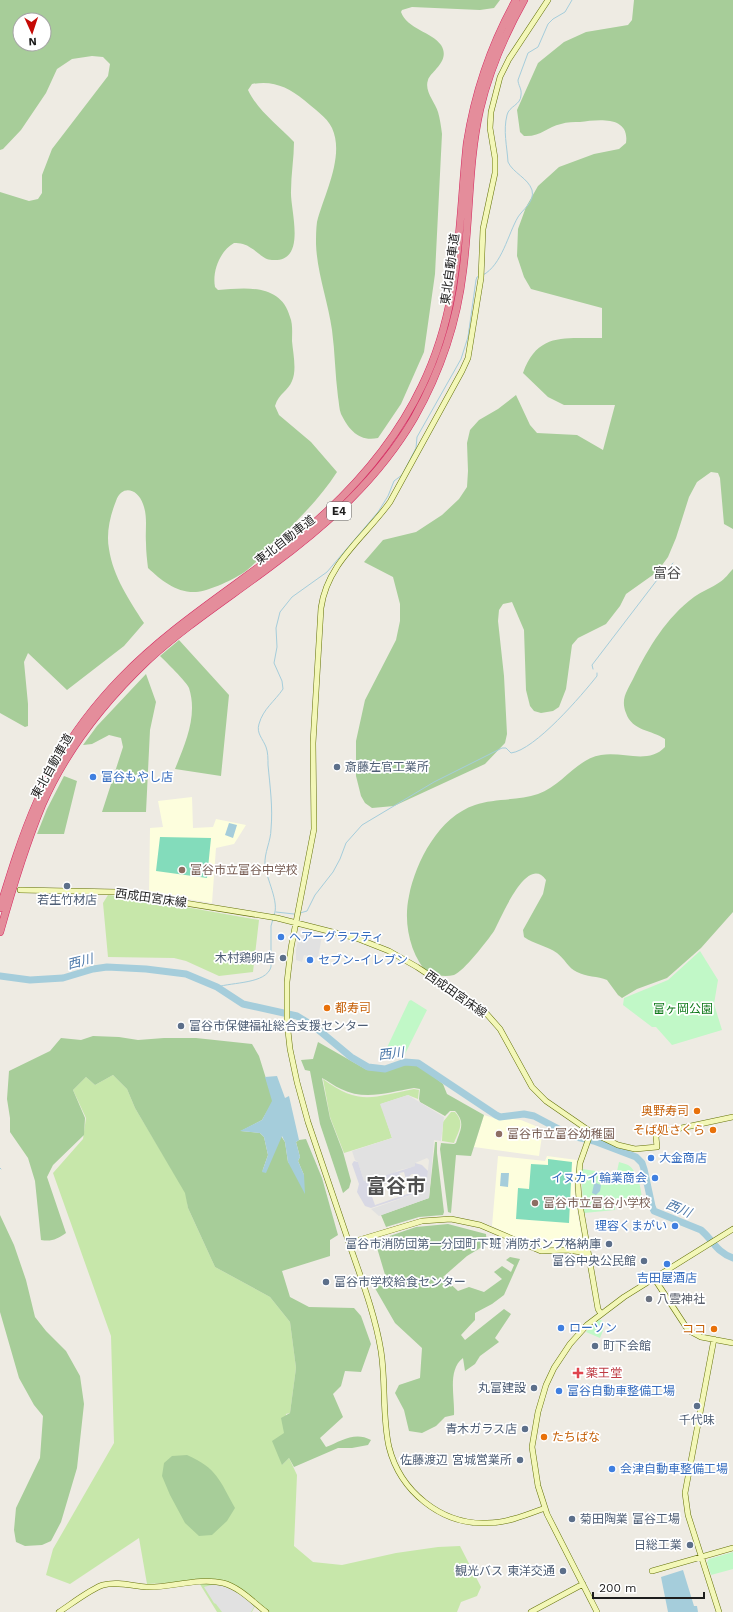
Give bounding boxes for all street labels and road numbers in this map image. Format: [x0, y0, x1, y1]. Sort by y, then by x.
street label: 東北自動車道 [438, 232, 462, 306]
road number: E4 [327, 502, 351, 520]
street label: 東北自動車道 [252, 512, 318, 568]
street label: 東北自動車道 [28, 731, 76, 801]
street label: 西成田宮床線 [114, 886, 188, 910]
street label: 西成田宮床線 [422, 968, 490, 1020]

